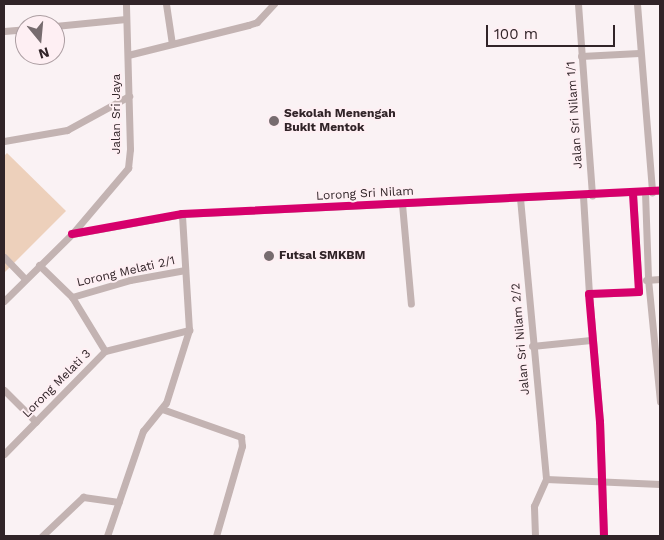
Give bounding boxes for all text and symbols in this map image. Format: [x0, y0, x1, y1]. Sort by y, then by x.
north arrow [15, 15, 65, 65]
scale bar [489, 15, 618, 47]
text: 100 m [494, 25, 538, 43]
text: N [37, 44, 51, 63]
street label: Jalan Sri Nilam 1/1 [564, 61, 586, 169]
street label: Jalan Sri Jaya [110, 73, 124, 155]
place label: Sekolah Menengah Bukit Mentok [284, 107, 396, 135]
marker: Sekolah Menengah Bukit Mentok [268, 115, 280, 127]
street label: Lorong Sri Nilam [316, 184, 414, 204]
place label: Futsal SMKBM [279, 249, 366, 263]
marker: Futsal SMKBM [263, 250, 275, 262]
street label: Lorong Melati 2/1 [75, 254, 177, 290]
street label: Jalan Sri Nilam 2/2 [509, 282, 533, 396]
street label: Lorong Melati 3 [20, 347, 94, 421]

